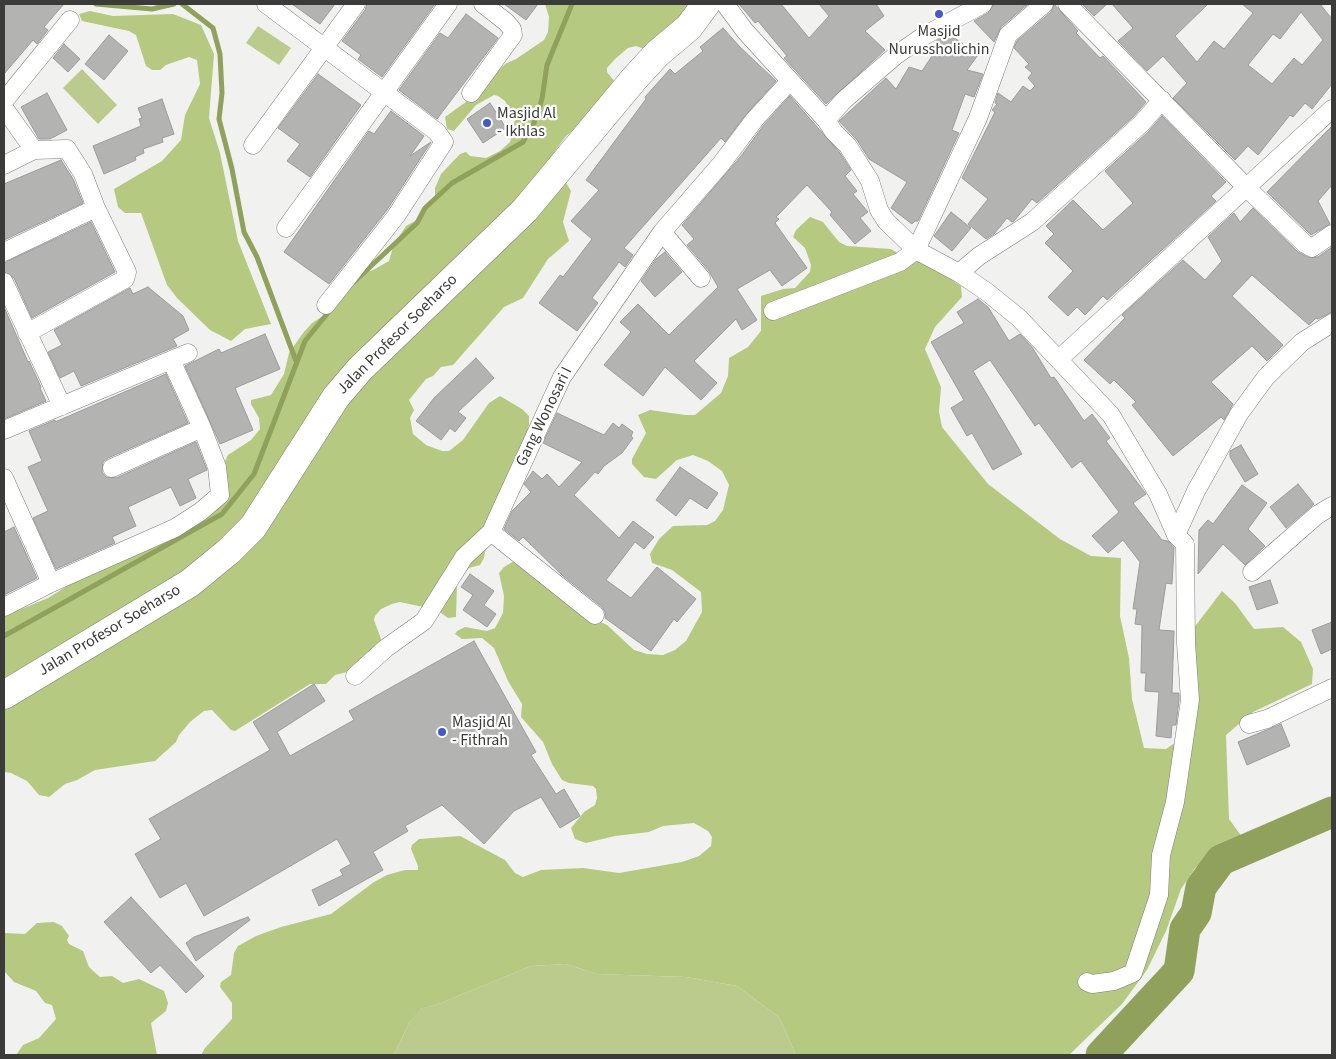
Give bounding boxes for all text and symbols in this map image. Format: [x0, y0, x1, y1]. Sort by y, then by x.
marker: Masjid Nurussholichin [933, 8, 945, 20]
place label: Masjid Nurussholichin [889, 22, 989, 60]
place label: Masjid Al - Ikhlas [497, 104, 556, 142]
marker: Masjid Al - Ikhlas [481, 117, 493, 129]
street label: Jalan Profesor Soeharso [334, 271, 462, 399]
street label: Gang Wonosari I [513, 364, 577, 470]
street label: Jalan Profesor Soeharso [36, 581, 184, 681]
place label: Masjid Al - Fithrah [452, 713, 511, 751]
marker: Masjid Al - Fithrah [436, 726, 448, 738]

